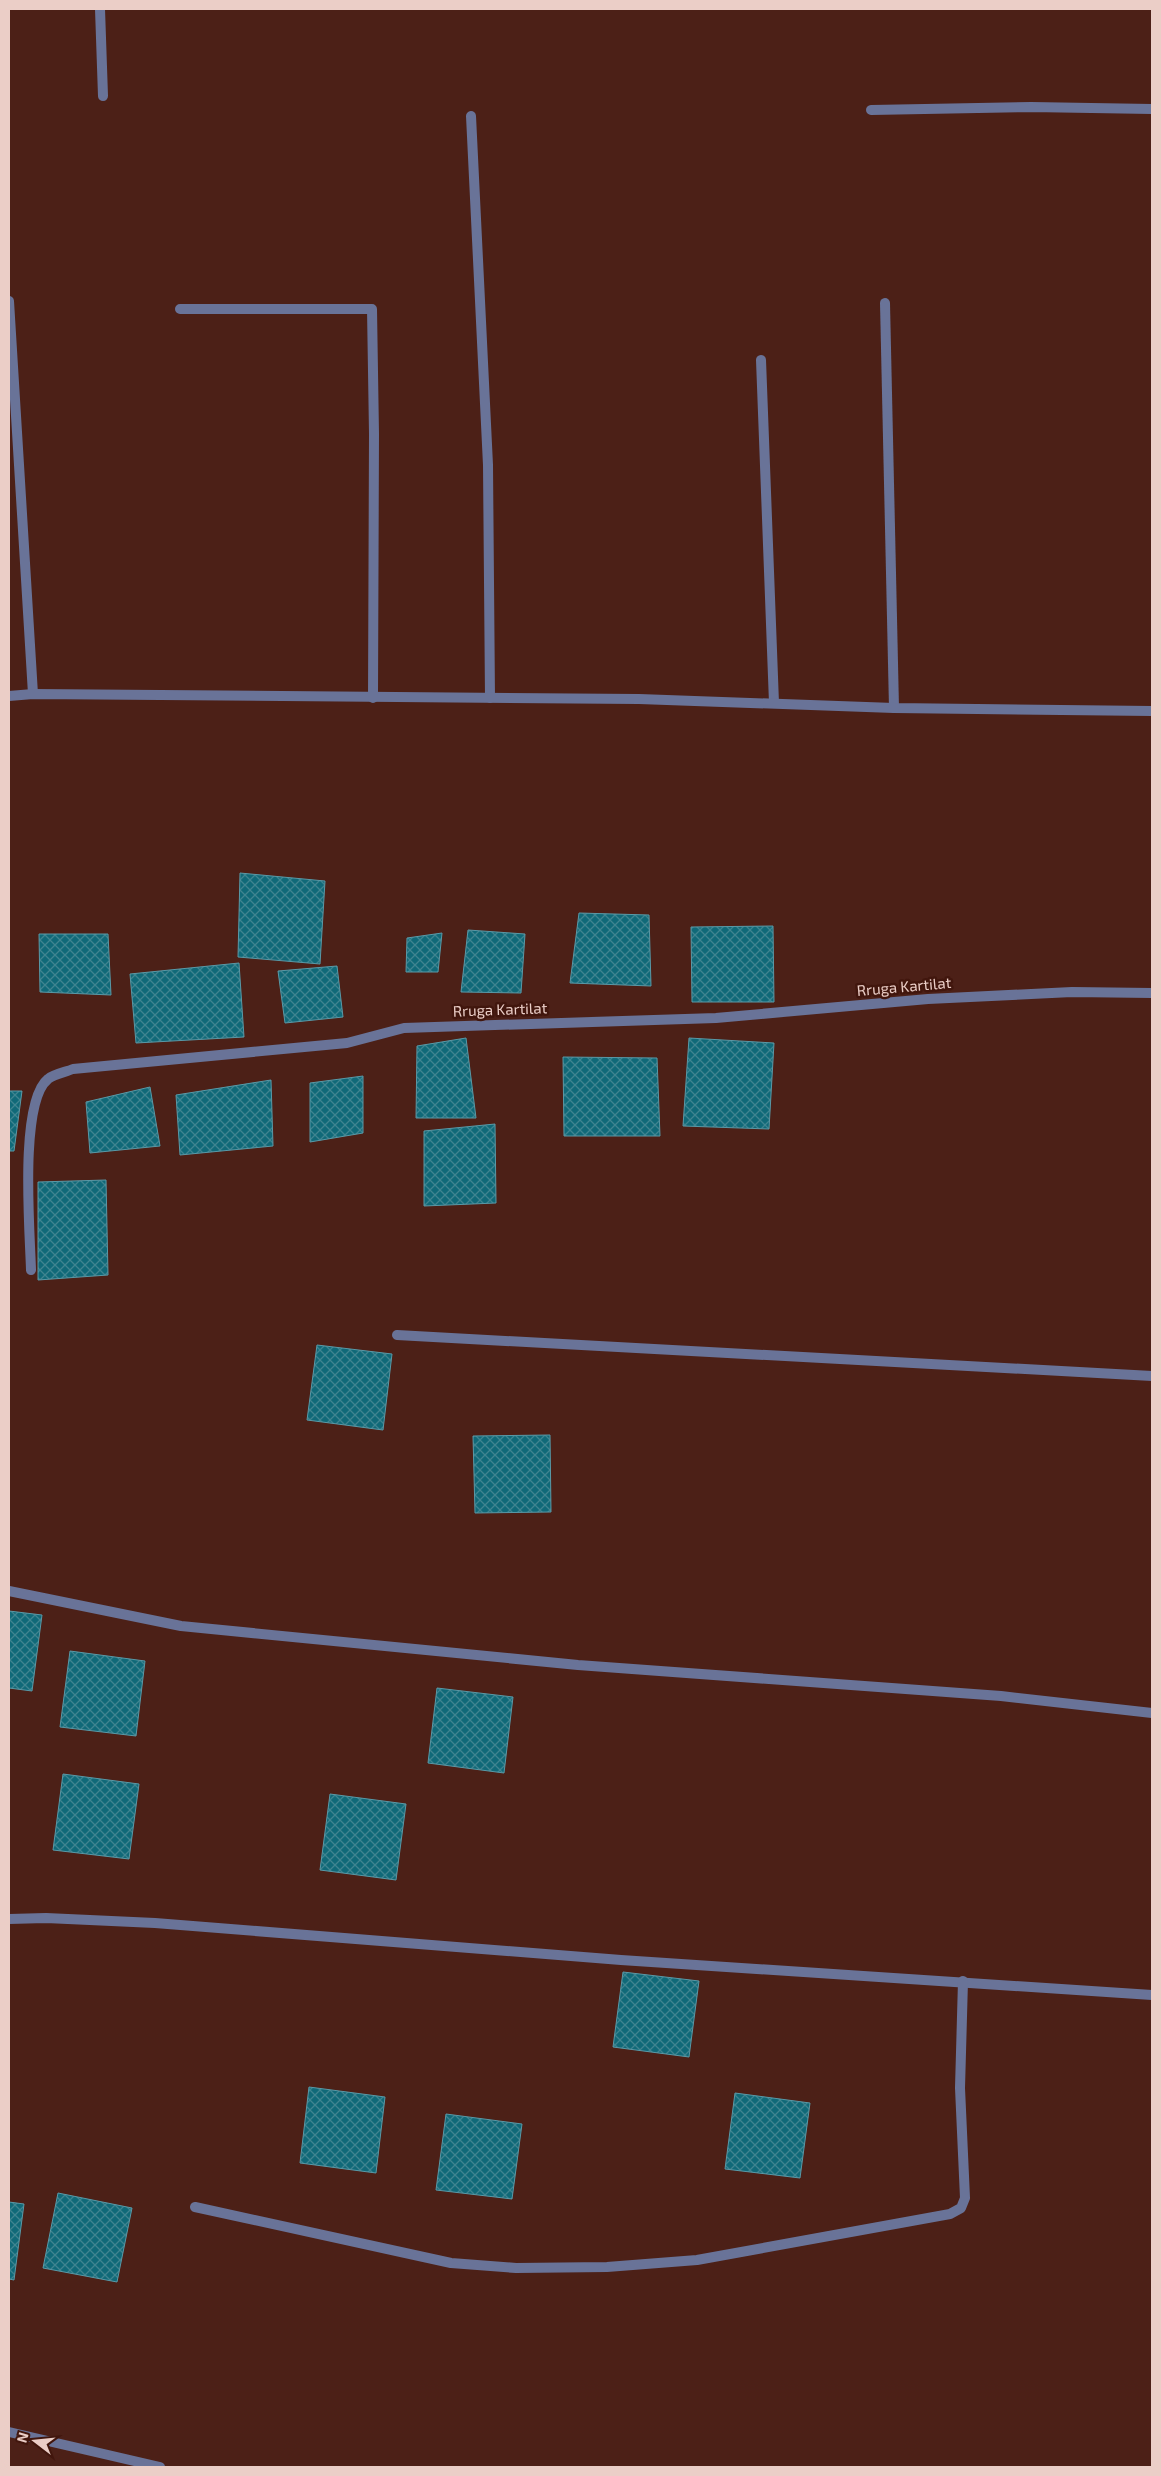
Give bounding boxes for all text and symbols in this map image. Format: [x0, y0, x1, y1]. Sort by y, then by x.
street label: Rruga Kartilat [856, 973, 952, 999]
street label: Rruga Kartilat [452, 998, 548, 1020]
north arrow [10, 2416, 60, 2466]
text: N [12, 2430, 32, 2444]

